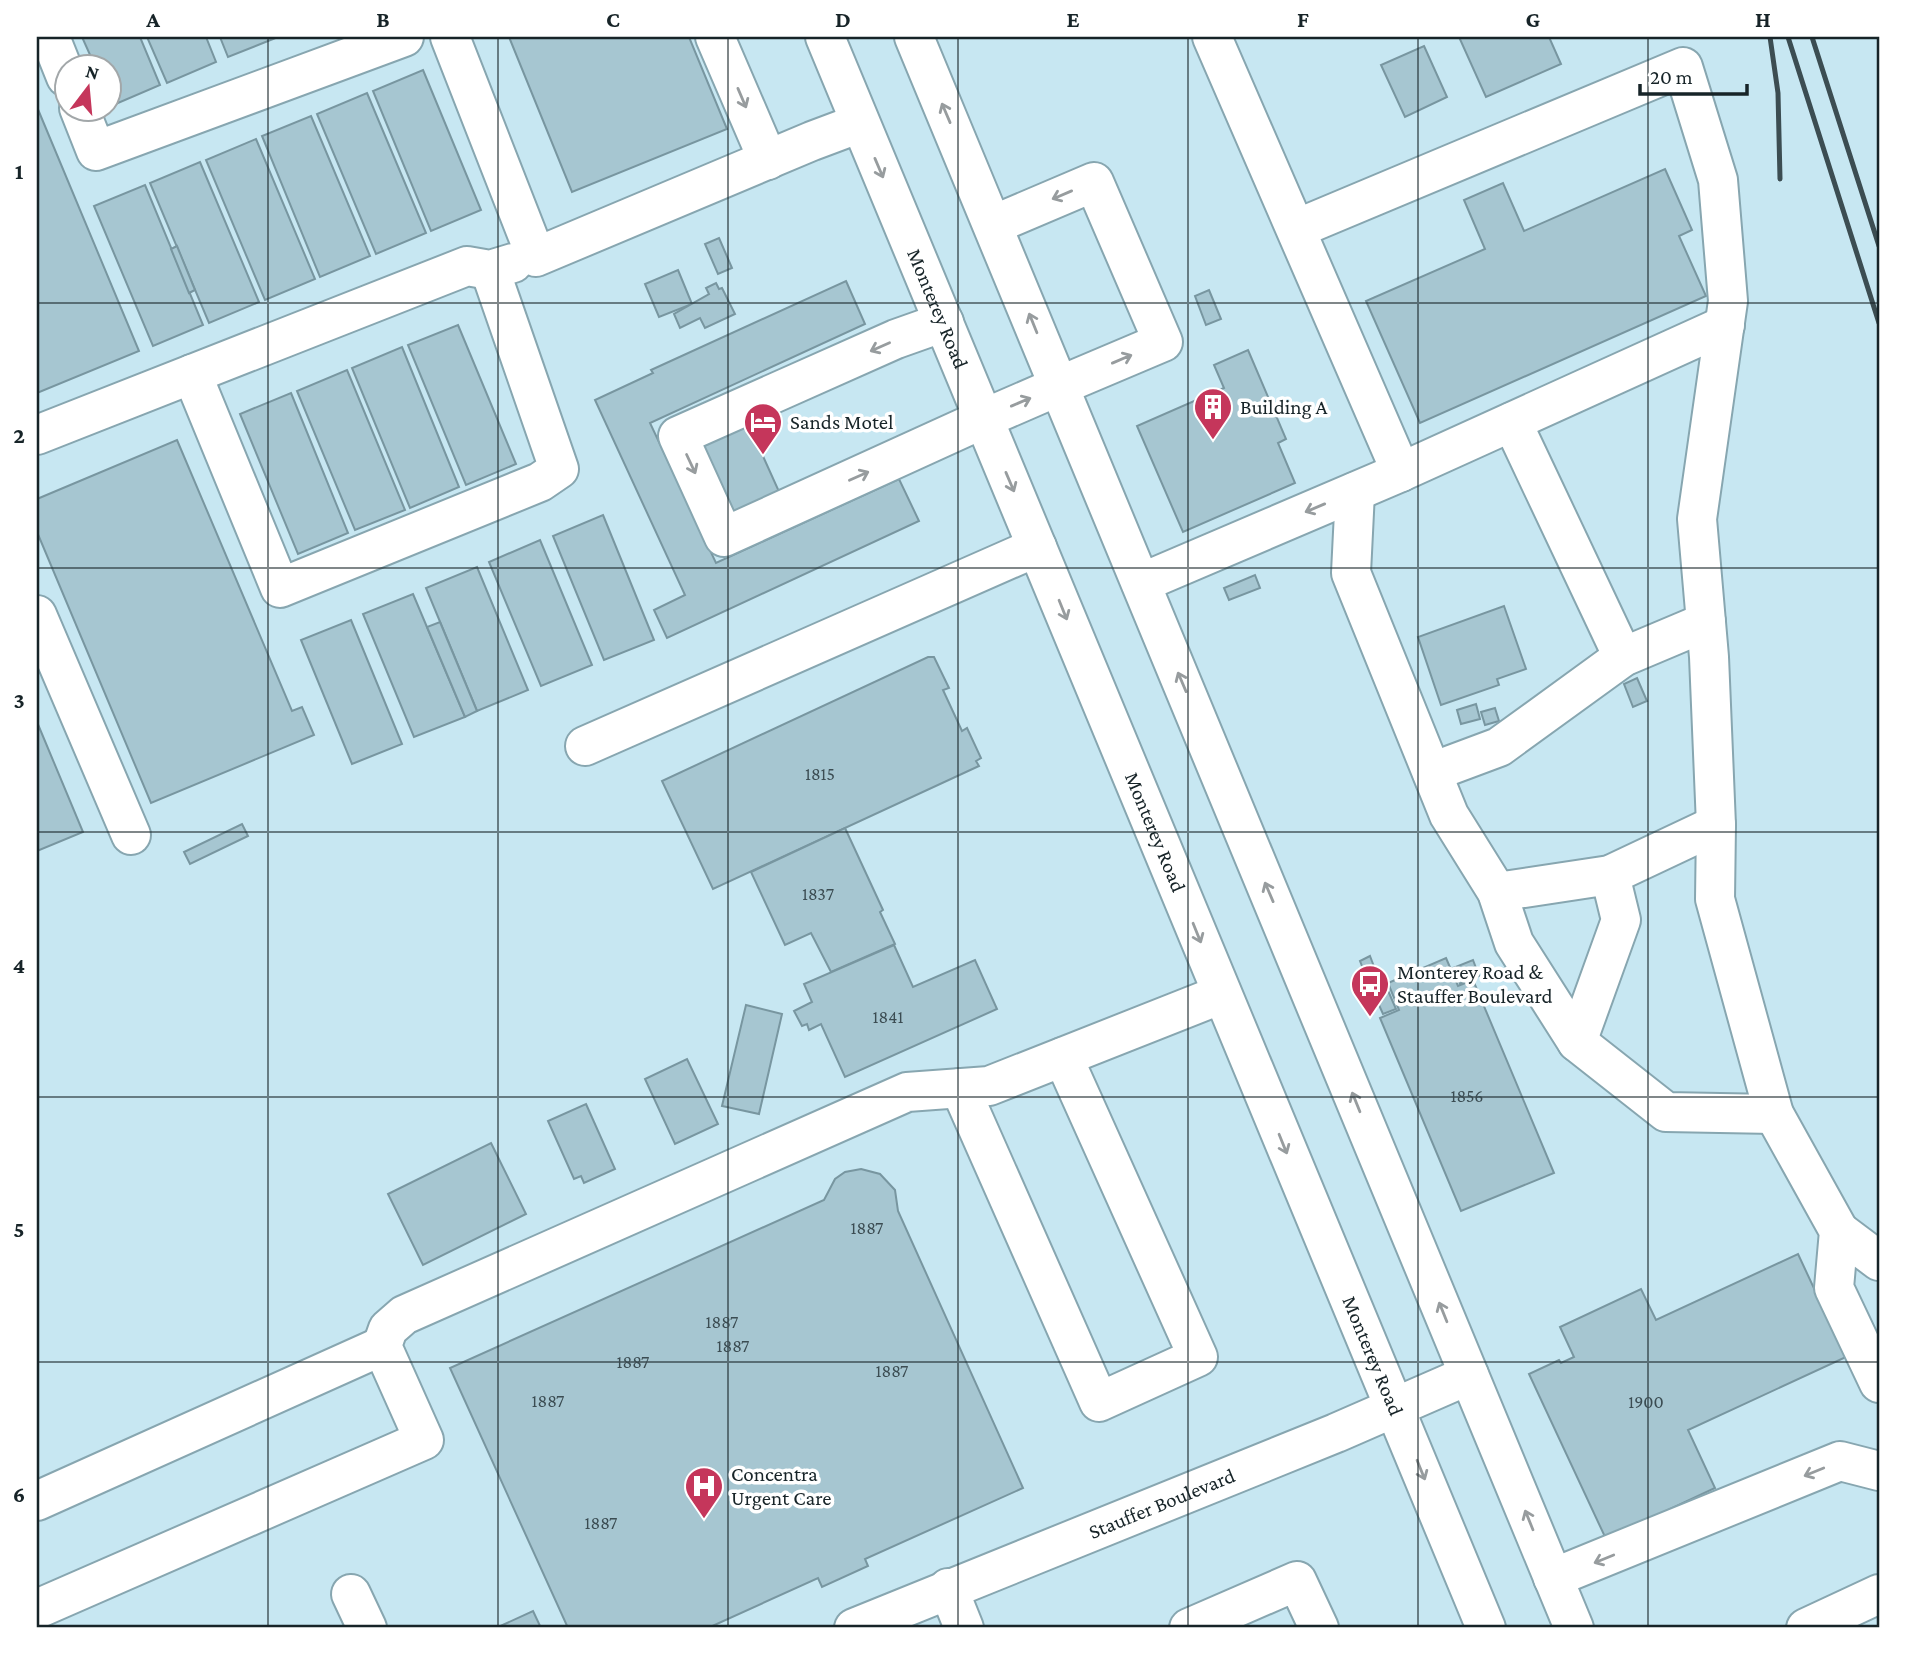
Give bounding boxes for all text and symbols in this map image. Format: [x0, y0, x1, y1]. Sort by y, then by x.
text: A [145, 6, 160, 32]
text: B [376, 6, 390, 32]
text: C [606, 6, 620, 32]
text: D [835, 6, 851, 32]
text: E [1066, 6, 1080, 32]
text: F [1297, 6, 1309, 32]
text: G [1526, 6, 1541, 32]
text: H [1755, 6, 1771, 32]
north arrow [52, 52, 122, 122]
scale bar [1640, 52, 1746, 96]
text: N [83, 60, 102, 84]
text: 20 m [1650, 65, 1693, 89]
one-way arrow [736, 87, 749, 109]
one-way arrow [939, 103, 952, 124]
one-way arrow [873, 156, 886, 178]
text: 1 [15, 158, 24, 184]
one-way arrow [1052, 190, 1074, 203]
street label: Monterey Road [902, 245, 973, 372]
one-way arrow [1026, 313, 1039, 334]
one-way arrow [870, 341, 891, 354]
one-way arrow [1111, 352, 1132, 365]
building icon: Building A [1192, 386, 1234, 441]
one-way arrow [1010, 395, 1031, 408]
place label: Building A [1240, 395, 1328, 419]
hotel icon: Sands Motel [742, 401, 784, 456]
place label: Sands Motel [790, 410, 893, 434]
text: 2 [13, 422, 25, 448]
one-way arrow [685, 453, 698, 474]
one-way arrow [847, 469, 869, 482]
one-way arrow [1004, 470, 1017, 492]
one-way arrow [1305, 503, 1327, 516]
one-way arrow [1058, 599, 1071, 620]
one-way arrow [1175, 671, 1188, 693]
text: 3 [13, 687, 25, 713]
house number: 1815 [805, 764, 835, 784]
street label: Monterey Road [1120, 769, 1191, 896]
one-way arrow [1262, 882, 1275, 903]
house number: 1837 [802, 884, 834, 904]
one-way arrow [1191, 922, 1204, 944]
text: 4 [13, 952, 25, 978]
place label: Monterey Road & Stauffer Boulevard [1397, 960, 1553, 1008]
bus stop icon: Monterey Road & Stauffer Boulevard [1349, 963, 1391, 1018]
house number: 1841 [873, 1007, 903, 1027]
house number: 1856 [1450, 1086, 1484, 1106]
one-way arrow [1349, 1092, 1362, 1113]
one-way arrow [1278, 1132, 1291, 1154]
text: 5 [13, 1216, 25, 1242]
house number: 1887 [851, 1218, 883, 1238]
street label: Monterey Road [1337, 1292, 1408, 1419]
one-way arrow [1435, 1302, 1448, 1324]
house number: 1887 [706, 1312, 738, 1332]
house number: 1887 [717, 1336, 749, 1356]
house number: 1887 [617, 1352, 649, 1372]
house number: 1887 [876, 1361, 908, 1381]
house number: 1887 [532, 1391, 564, 1411]
house number: 1900 [1628, 1392, 1664, 1412]
one-way arrow [1415, 1459, 1428, 1481]
place label: Concentra Urgent Care [731, 1462, 831, 1510]
street label: Stauffer Boulevard [1085, 1463, 1238, 1544]
hospital icon: Concentra Urgent Care [683, 1465, 725, 1520]
one-way arrow [1804, 1466, 1826, 1479]
text: 6 [13, 1481, 25, 1507]
one-way arrow [1521, 1510, 1534, 1531]
house number: 1887 [585, 1513, 617, 1533]
one-way arrow [1594, 1553, 1616, 1566]

